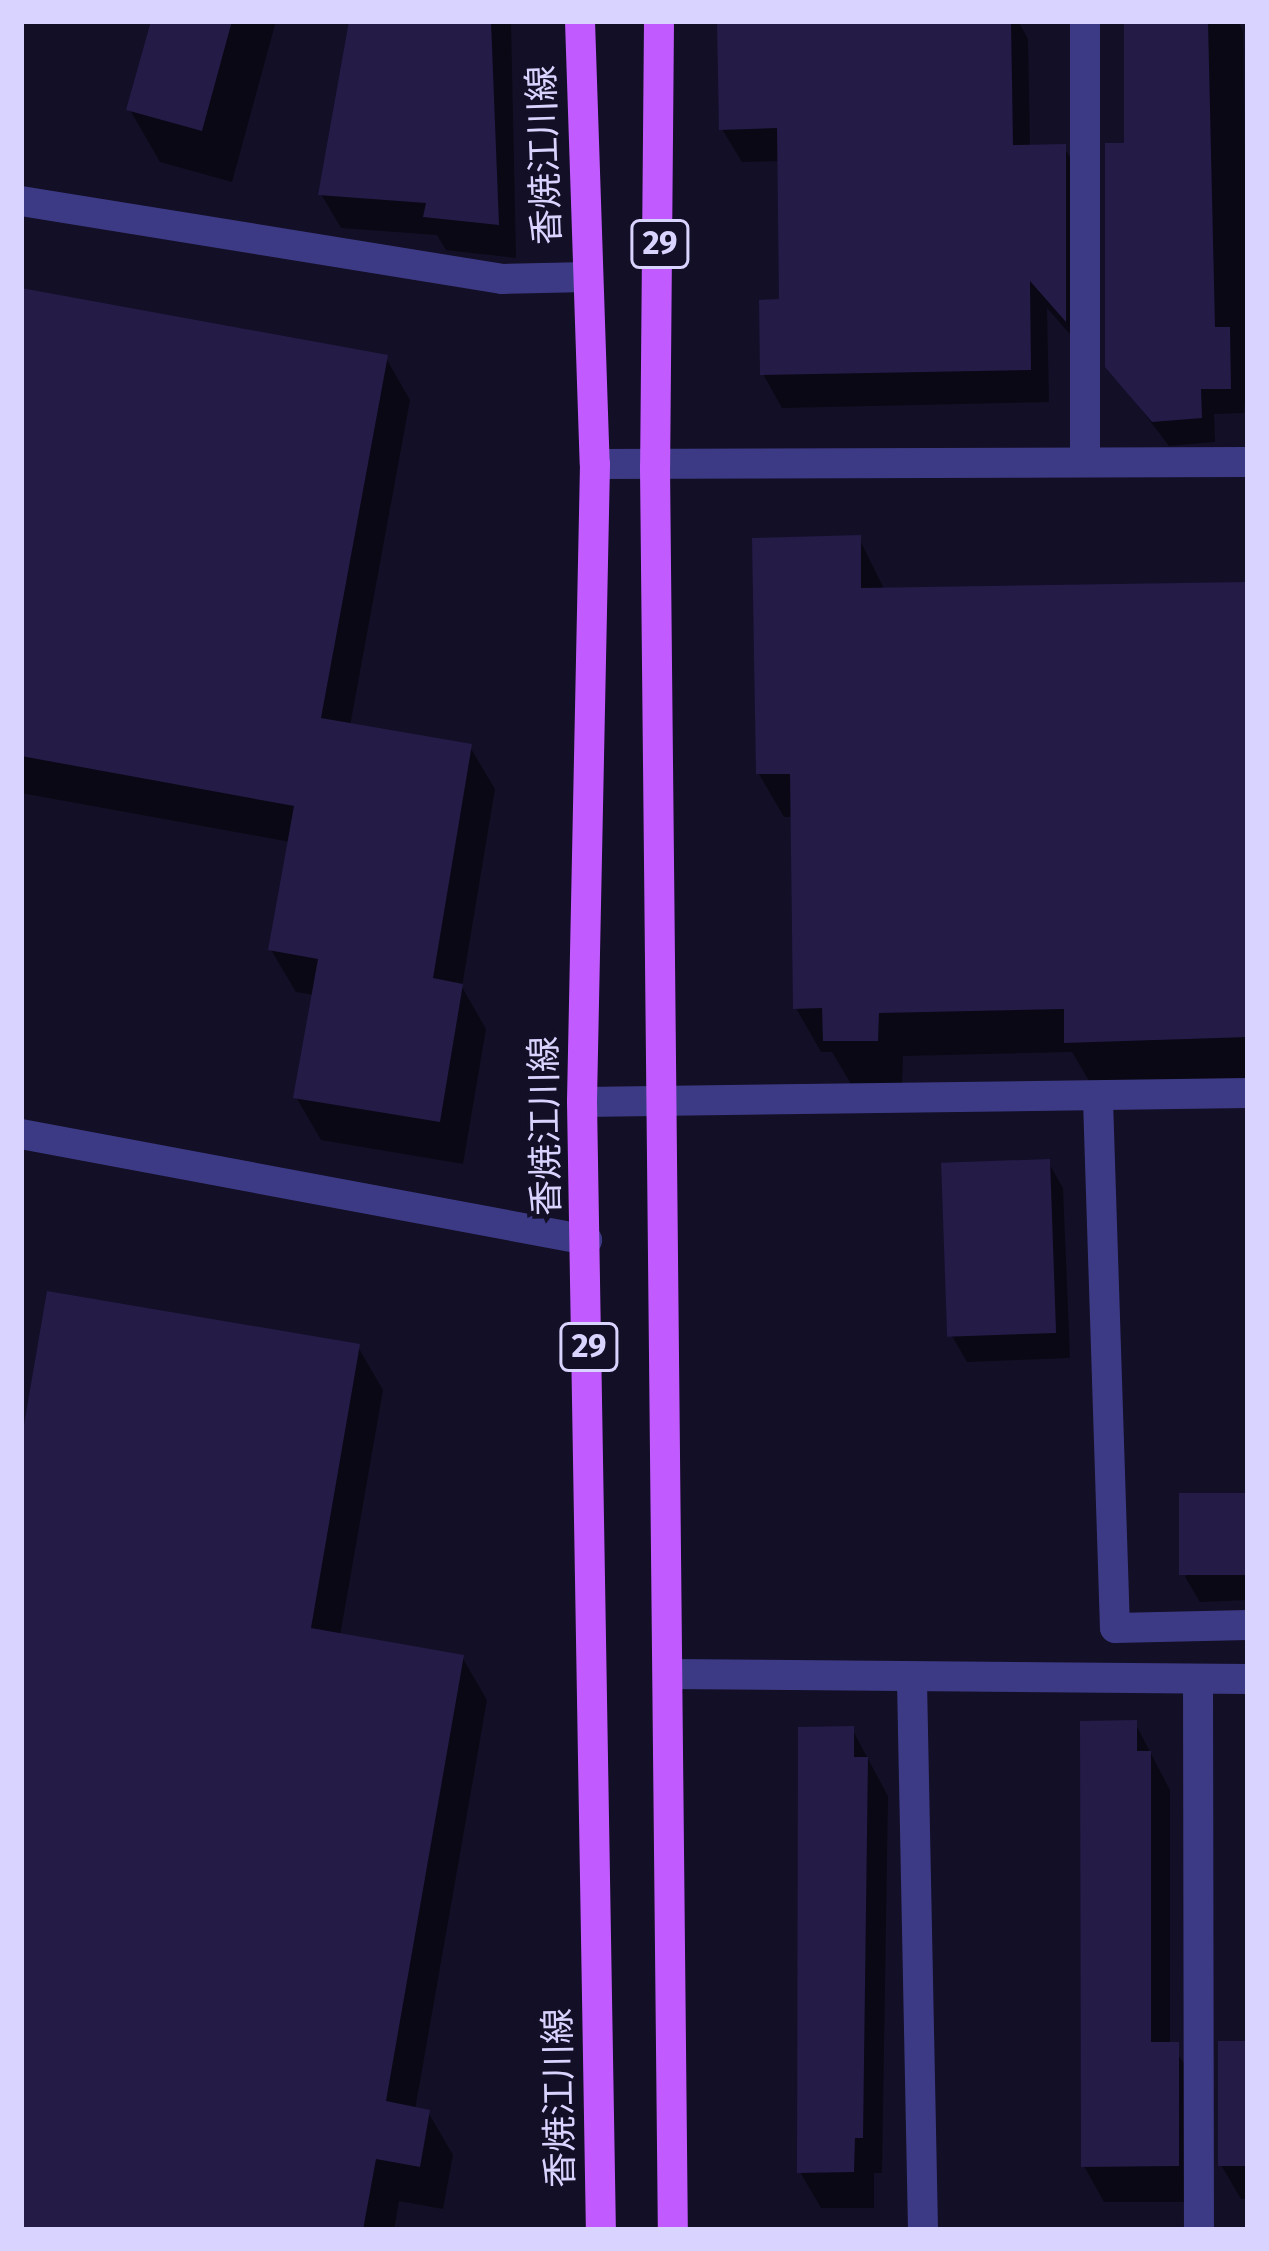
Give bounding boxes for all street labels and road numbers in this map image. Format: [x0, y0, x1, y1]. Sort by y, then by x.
street label: 香焼江川線 [520, 64, 570, 246]
road number: 29 [630, 217, 690, 271]
street label: 香焼江川線 [523, 1036, 569, 1216]
road number: 29 [559, 1320, 619, 1374]
street label: 香焼江川線 [537, 2008, 583, 2188]

